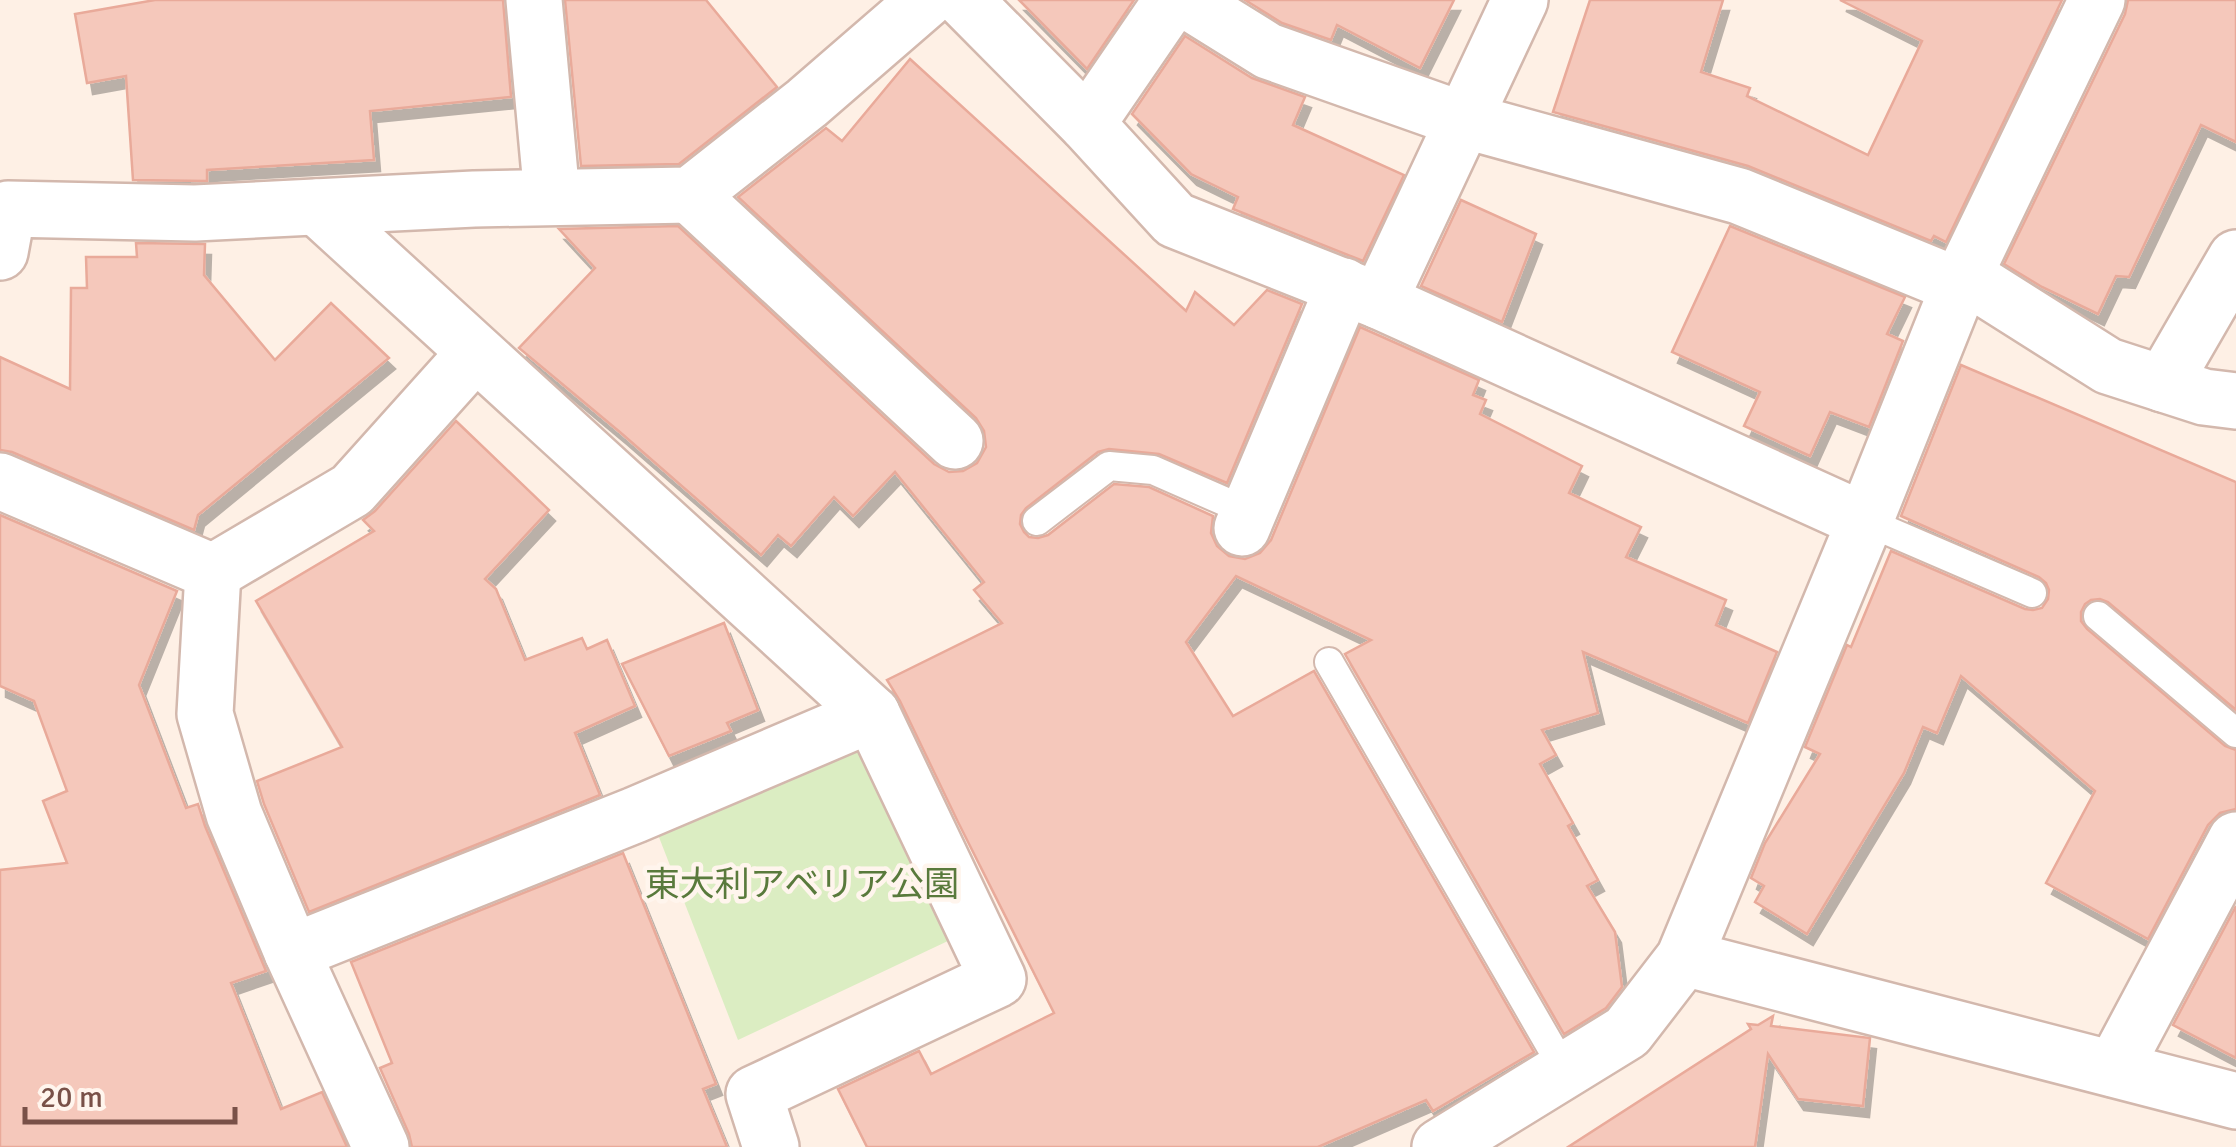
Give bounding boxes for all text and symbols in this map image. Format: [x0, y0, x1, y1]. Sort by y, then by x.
park label: 東大利アベリア公園 [645, 863, 959, 906]
scale bar [25, 1062, 235, 1124]
text: 20 m [40, 1079, 103, 1116]

